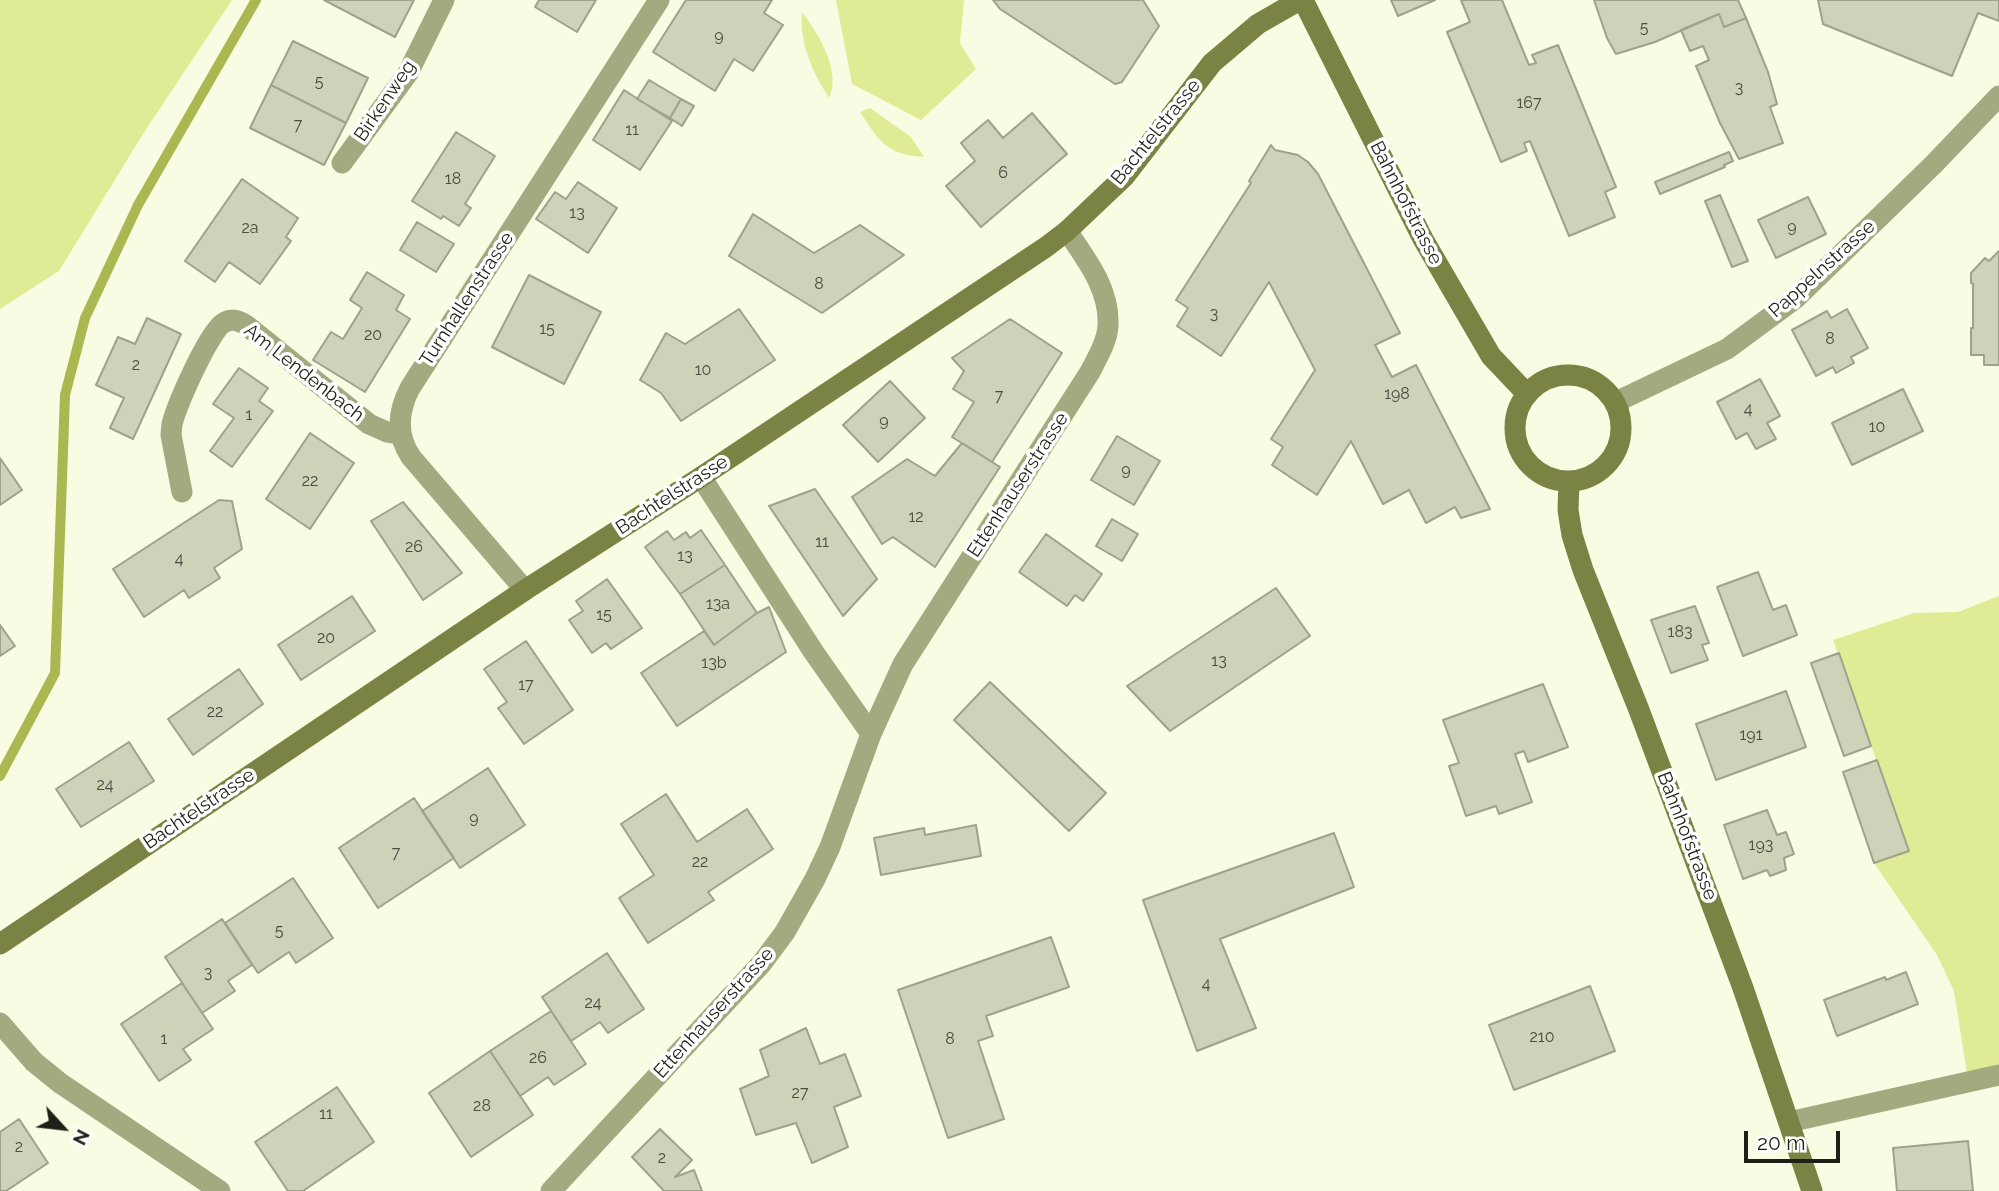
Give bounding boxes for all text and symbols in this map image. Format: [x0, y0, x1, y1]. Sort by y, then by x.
house number: 5 [1640, 18, 1648, 38]
house number: 9 [714, 26, 724, 46]
street label: Birkenweg [350, 56, 420, 146]
house number: 5 [315, 72, 323, 92]
street label: Bachtelstrasse [1107, 75, 1205, 189]
house number: 3 [1735, 78, 1743, 98]
house number: 167 [1516, 93, 1542, 113]
house number: 7 [294, 115, 302, 135]
house number: 11 [625, 120, 639, 140]
street label: Bahnhofstrasse [1365, 137, 1447, 269]
house number: 6 [998, 163, 1008, 183]
house number: 18 [445, 169, 461, 189]
house number: 13 [569, 203, 585, 223]
street label: Pappelnstrasse [1764, 215, 1880, 323]
house number: 9 [1787, 217, 1797, 237]
house number: 2a [241, 218, 259, 238]
street label: Turnhallenstrasse [415, 228, 519, 370]
house number: 8 [814, 274, 824, 294]
house number: 3 [1210, 304, 1218, 324]
street label: Am Lendenbach [240, 319, 368, 427]
house number: 15 [539, 319, 555, 339]
house number: 20 [364, 325, 382, 345]
house number: 8 [1825, 329, 1835, 349]
house number: 2 [132, 355, 140, 375]
house number: 10 [695, 360, 711, 380]
house number: 198 [1384, 384, 1410, 404]
house number: 7 [995, 386, 1003, 406]
house number: 4 [1744, 399, 1752, 419]
house number: 1 [246, 405, 252, 425]
street label: Ettenhauserstrasse [963, 408, 1073, 562]
house number: 9 [879, 411, 889, 431]
house number: 10 [1869, 417, 1885, 437]
street label: Bachtelstrasse [612, 450, 732, 540]
house number: 9 [1121, 460, 1131, 480]
house number: 22 [302, 471, 318, 491]
house number: 12 [908, 507, 924, 527]
house number: 11 [815, 532, 829, 552]
house number: 26 [405, 537, 423, 557]
house number: 13 [677, 546, 693, 566]
house number: 4 [175, 549, 183, 569]
house number: 13a [706, 594, 730, 614]
house number: 15 [596, 605, 612, 625]
house number: 183 [1668, 622, 1692, 642]
house number: 20 [317, 628, 335, 648]
house number: 13 [1211, 651, 1227, 671]
house number: 13b [701, 653, 727, 673]
house number: 17 [518, 675, 534, 695]
house number: 22 [207, 702, 223, 722]
house number: 191 [1739, 725, 1763, 745]
street label: Bachtelstrasse [139, 763, 259, 855]
street label: Bahnhofstrasse [1652, 769, 1722, 903]
house number: 24 [96, 775, 114, 795]
house number: 9 [469, 808, 479, 828]
house number: 193 [1749, 835, 1773, 855]
house number: 7 [392, 843, 400, 863]
house number: 22 [692, 852, 708, 872]
house number: 5 [275, 921, 283, 941]
street label: Ettenhauserstrasse [649, 943, 779, 1083]
house number: 3 [204, 963, 212, 983]
house number: 4 [1202, 974, 1210, 994]
house number: 24 [584, 993, 602, 1013]
house number: 210 [1530, 1027, 1554, 1047]
house number: 1 [161, 1029, 167, 1049]
house number: 8 [945, 1029, 955, 1049]
house number: 26 [529, 1048, 547, 1068]
house number: 27 [792, 1083, 808, 1103]
north arrow [28, 1093, 98, 1163]
house number: 28 [473, 1096, 491, 1116]
house number: 11 [319, 1104, 333, 1124]
scale bar [1747, 1118, 1843, 1162]
text: N [69, 1126, 95, 1149]
text: 20 m [1757, 1130, 1805, 1155]
house number: 2 [15, 1137, 23, 1157]
house number: 2 [658, 1148, 666, 1168]

